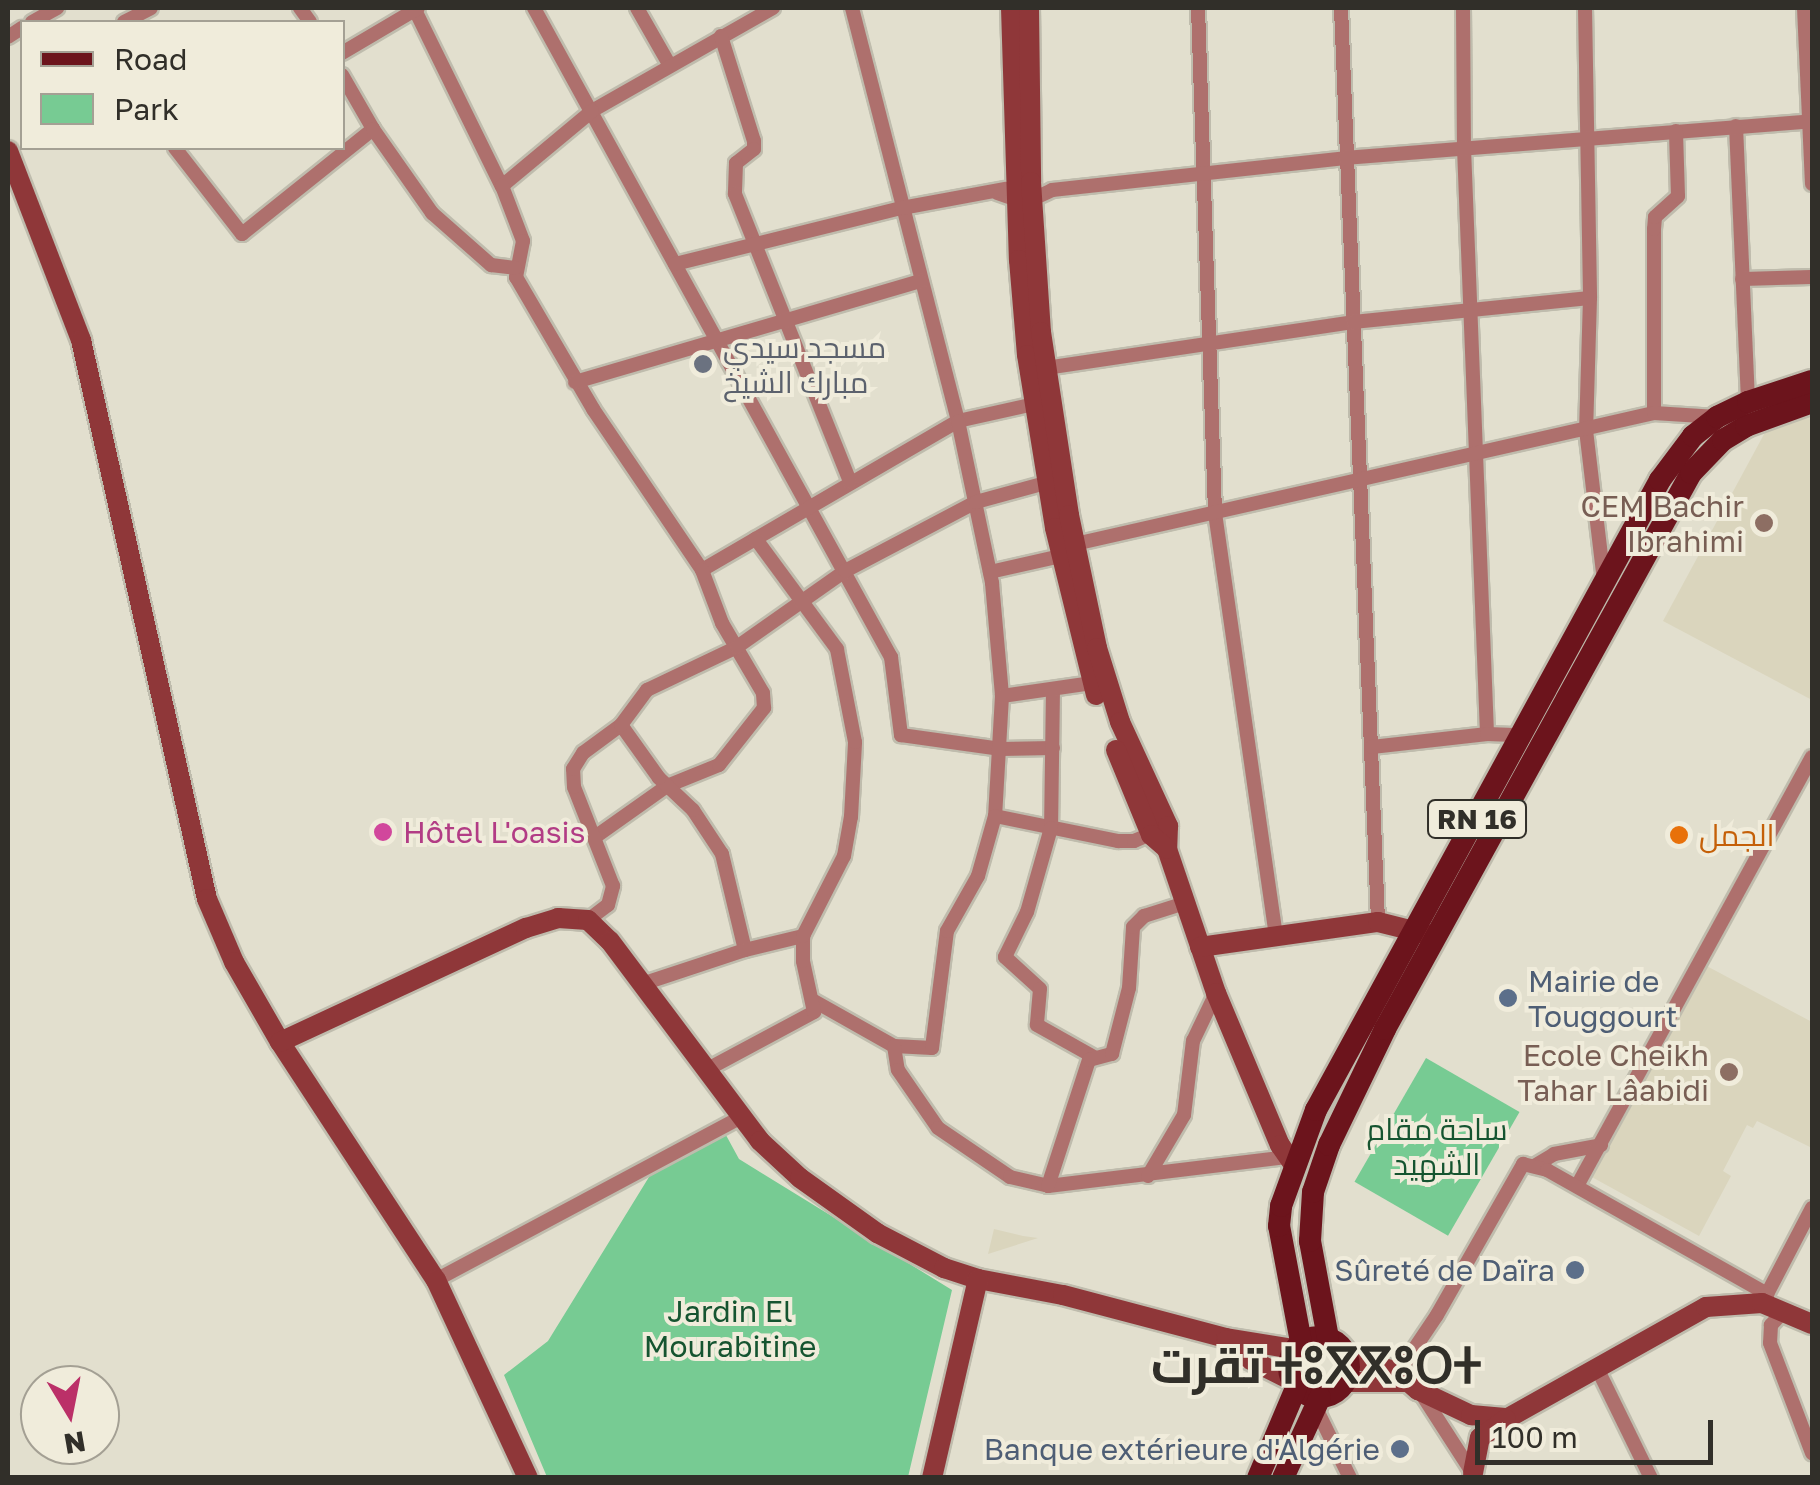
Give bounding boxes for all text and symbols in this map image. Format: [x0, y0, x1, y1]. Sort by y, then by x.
legend [20, 20, 345, 150]
text: Road [114, 41, 188, 77]
text: Park [114, 91, 179, 127]
place label: مسجد سيدي مبارك الشيخ [723, 329, 886, 400]
marker: مسجد سيدي مبارك الشيخ [692, 353, 714, 375]
place label: CEM Bachir Ibrahimi [1580, 488, 1744, 558]
marker: CEM Bachir Ibrahimi [1753, 512, 1775, 534]
road number: RN 16 [1427, 796, 1527, 842]
place label: Hôtel L'oasis [403, 814, 585, 850]
place label: الجمل [1699, 817, 1775, 853]
marker: Hôtel L'oasis [372, 821, 394, 843]
marker: الجمل [1668, 824, 1690, 846]
place label: Mairie de Touggourt [1528, 963, 1677, 1034]
marker: Mairie de Touggourt [1497, 987, 1519, 1009]
place label: Ecole Cheikh Tahar Lâabidi [1517, 1037, 1709, 1108]
marker: Ecole Cheikh Tahar Lâabidi [1718, 1061, 1740, 1083]
park label: ساحة مقام الشهيد [1366, 1111, 1508, 1182]
place label: Sûreté de Daïra [1334, 1252, 1555, 1288]
marker: Sûreté de Daïra [1564, 1259, 1586, 1281]
park label: Jardin El Mourabitine [644, 1293, 816, 1364]
district label: تقرت ⵜⵓⴳⴳⵓⵔⵜ [1151, 1335, 1481, 1395]
north arrow [20, 1365, 120, 1465]
scale bar [1480, 1400, 1718, 1462]
text: 100 m [1492, 1419, 1578, 1455]
text: N [62, 1425, 88, 1461]
place label: Banque extérieure d'Algérie [984, 1431, 1380, 1467]
marker: Banque extérieure d'Algérie [1389, 1438, 1411, 1460]

